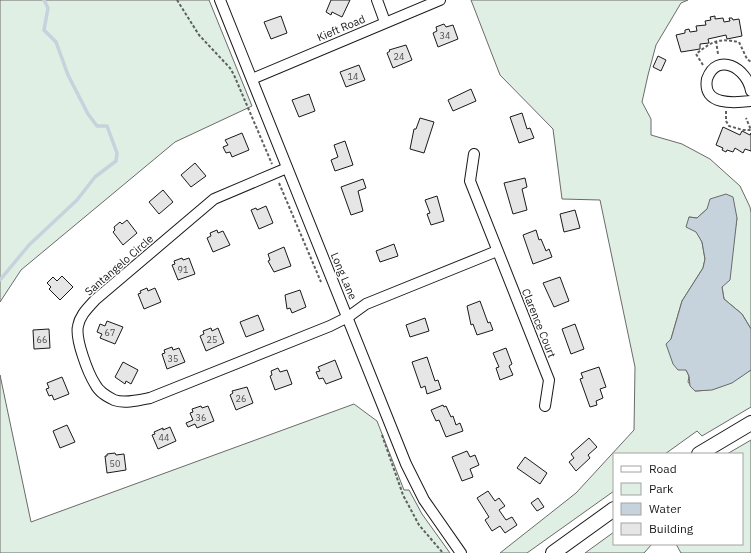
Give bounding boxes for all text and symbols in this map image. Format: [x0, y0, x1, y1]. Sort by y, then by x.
street label: Kieft Road [315, 12, 367, 44]
house number: 34 [440, 30, 450, 41]
house number: 24 [394, 51, 404, 62]
house number: 14 [348, 71, 358, 82]
street label: Santangelo Circle [82, 231, 156, 299]
street label: Long Lane [328, 250, 360, 302]
house number: 91 [178, 264, 188, 275]
street label: Clarence Court [519, 286, 559, 360]
house number: 67 [105, 327, 115, 338]
house number: 66 [37, 334, 47, 345]
house number: 25 [207, 334, 217, 345]
house number: 35 [168, 353, 178, 364]
house number: 26 [236, 393, 246, 404]
house number: 36 [196, 412, 206, 423]
house number: 44 [159, 432, 169, 443]
legend [613, 453, 743, 545]
house number: 50 [110, 458, 120, 469]
text: Road [649, 461, 677, 476]
text: Park [649, 481, 674, 496]
text: Water [649, 501, 682, 516]
text: Building [649, 521, 694, 536]

